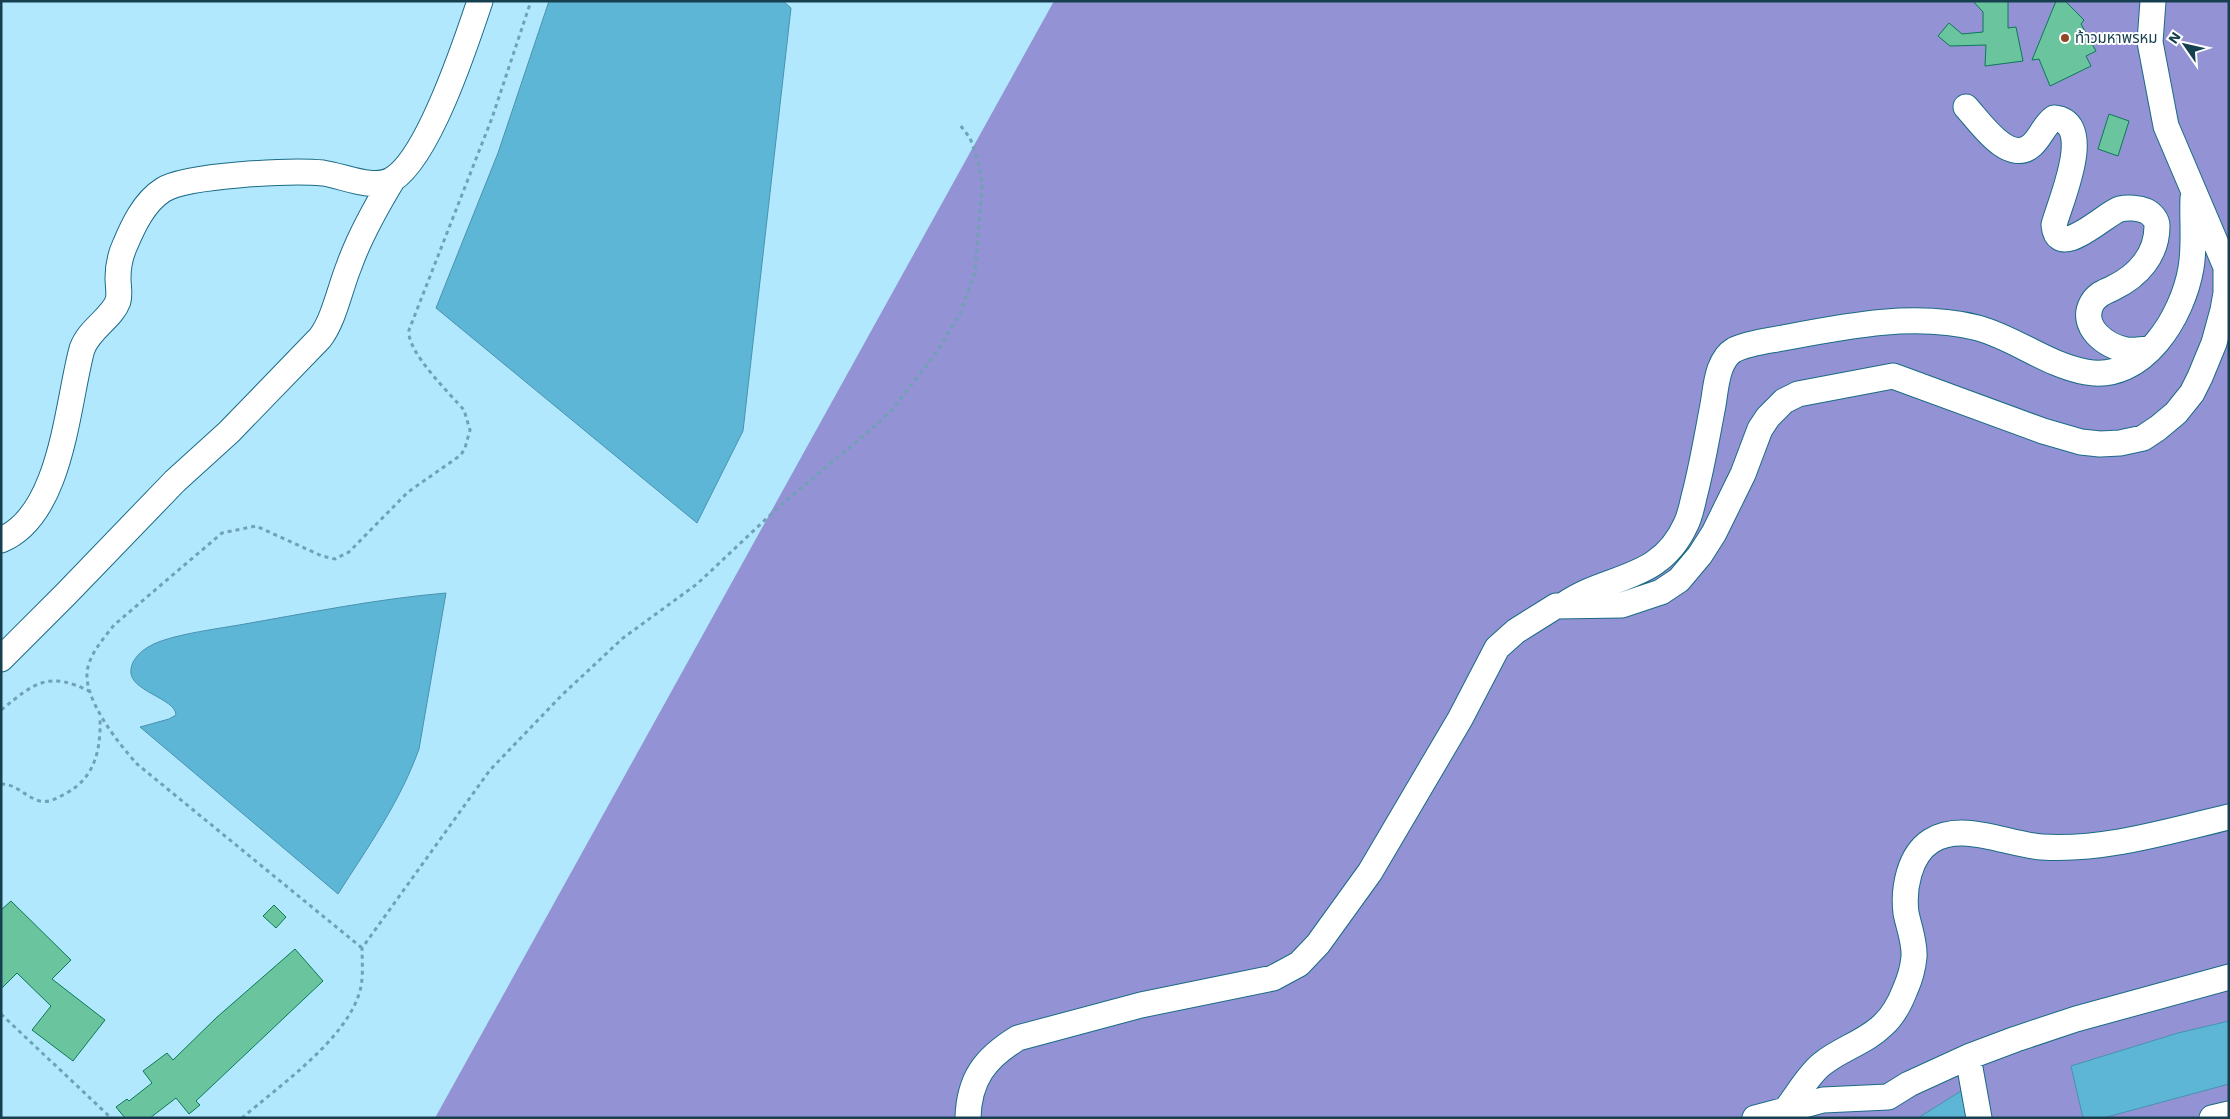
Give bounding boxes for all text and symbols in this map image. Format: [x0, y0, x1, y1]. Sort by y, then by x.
north arrow [2160, 20, 2210, 70]
place label: ท้าวมหาพรหม [2075, 29, 2157, 47]
text: N [2165, 29, 2184, 47]
marker: ท้าวมหาพรหม [2059, 32, 2071, 44]

